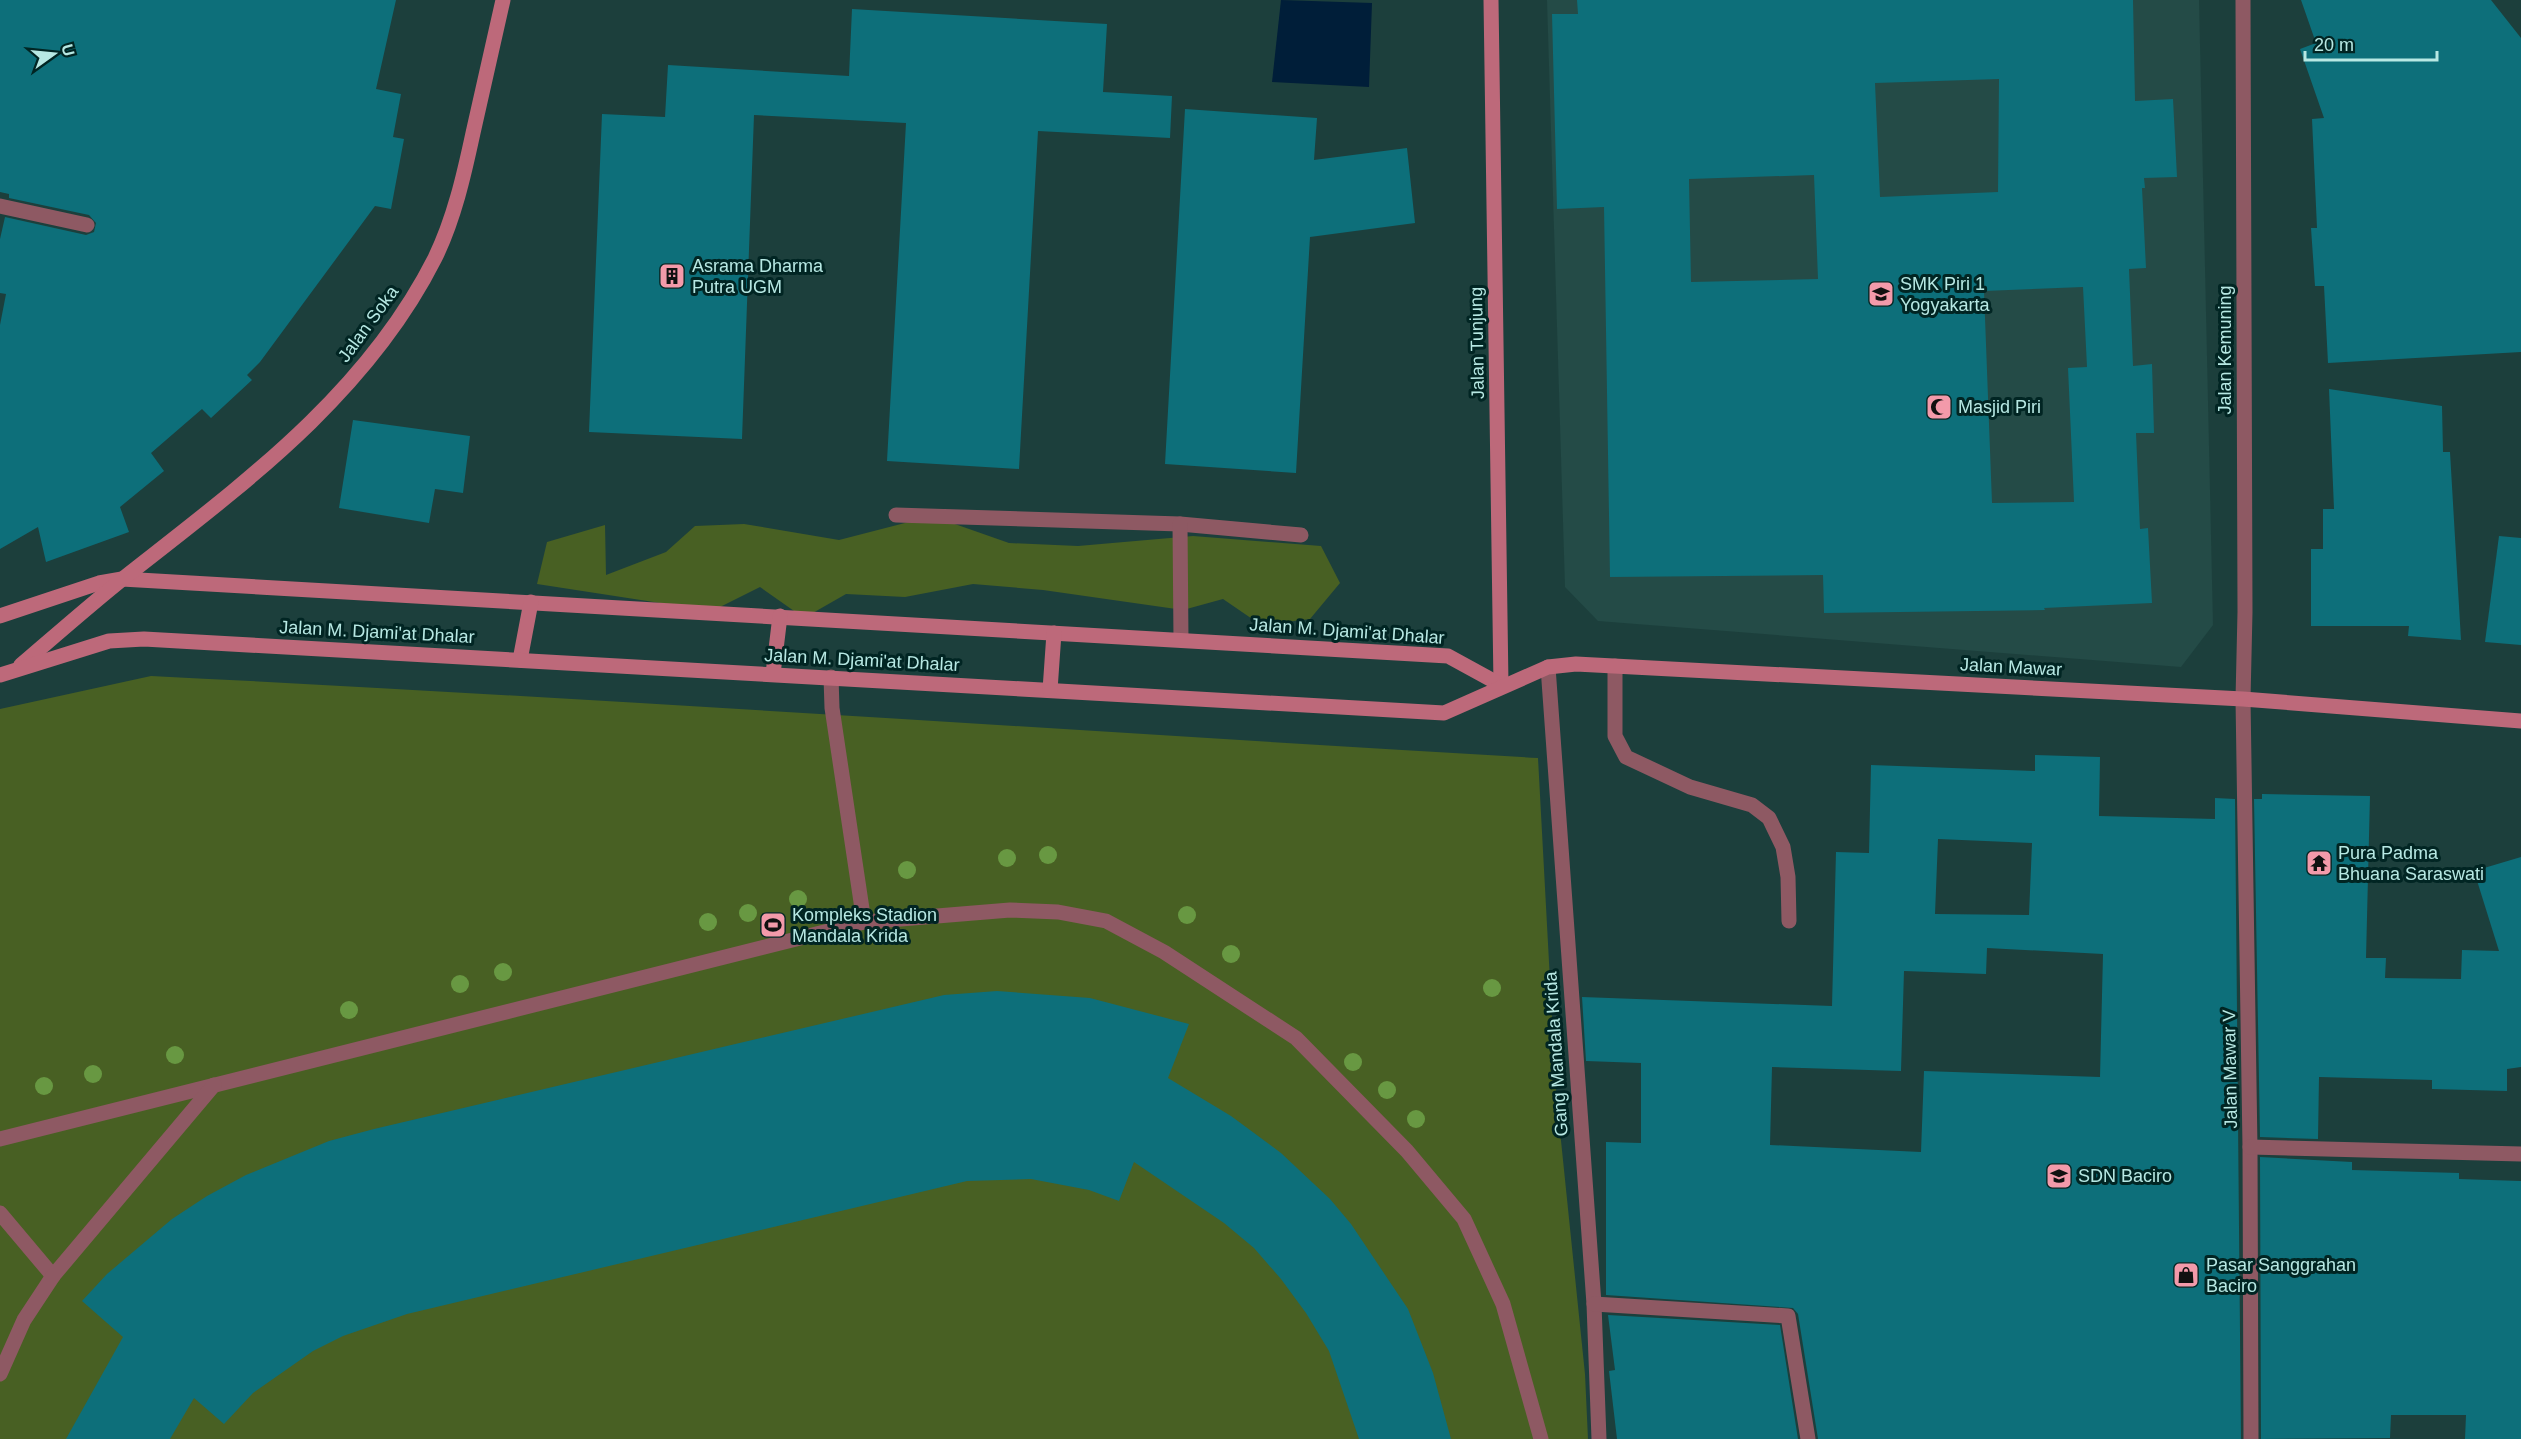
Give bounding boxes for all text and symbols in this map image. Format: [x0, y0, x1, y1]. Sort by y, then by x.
north arrow [24, 24, 84, 84]
scale bar [2305, 24, 2437, 62]
text: 20 m [2314, 35, 2354, 55]
text: U [58, 42, 78, 58]
place label: Asrama Dharma Putra UGM [692, 256, 824, 297]
building icon: Asrama Dharma Putra UGM [657, 261, 687, 291]
place label: SMK Piri 1 Yogyakarta [1900, 274, 1990, 315]
school or university icon: SMK Piri 1 Yogyakarta [1866, 279, 1896, 309]
street label: Jalan Soka [334, 281, 403, 366]
street label: Jalan Kemuning [2215, 285, 2235, 415]
street label: Jalan Tunjung [1466, 287, 1488, 399]
mosque icon: Masjid Piri [1924, 392, 1954, 422]
place label: Masjid Piri [1958, 397, 2041, 417]
street label: Jalan M. Djami'at Dhalar [1249, 614, 1445, 648]
street label: Jalan M. Djami'at Dhalar [279, 617, 475, 647]
street label: Jalan M. Djami'at Dhalar [764, 645, 960, 675]
street label: Jalan Mawar [1960, 654, 2062, 680]
place label: Pura Padma Bhuana Saraswati [2338, 843, 2484, 884]
temple icon: Pura Padma Bhuana Saraswati [2304, 848, 2334, 878]
place label: Kompleks Stadion Mandala Krida [792, 905, 937, 946]
sports icon: Kompleks Stadion Mandala Krida [758, 910, 788, 940]
street label: Gang Mandala Krida [1540, 970, 1572, 1137]
street label: Jalan Mawar V [2219, 1009, 2241, 1129]
school or university icon: SDN Baciro [2044, 1161, 2074, 1191]
place label: SDN Baciro [2078, 1166, 2172, 1186]
place label: Pasar Sanggrahan Baciro [2206, 1255, 2356, 1296]
shop icon: Pasar Sanggrahan Baciro [2171, 1260, 2201, 1290]

